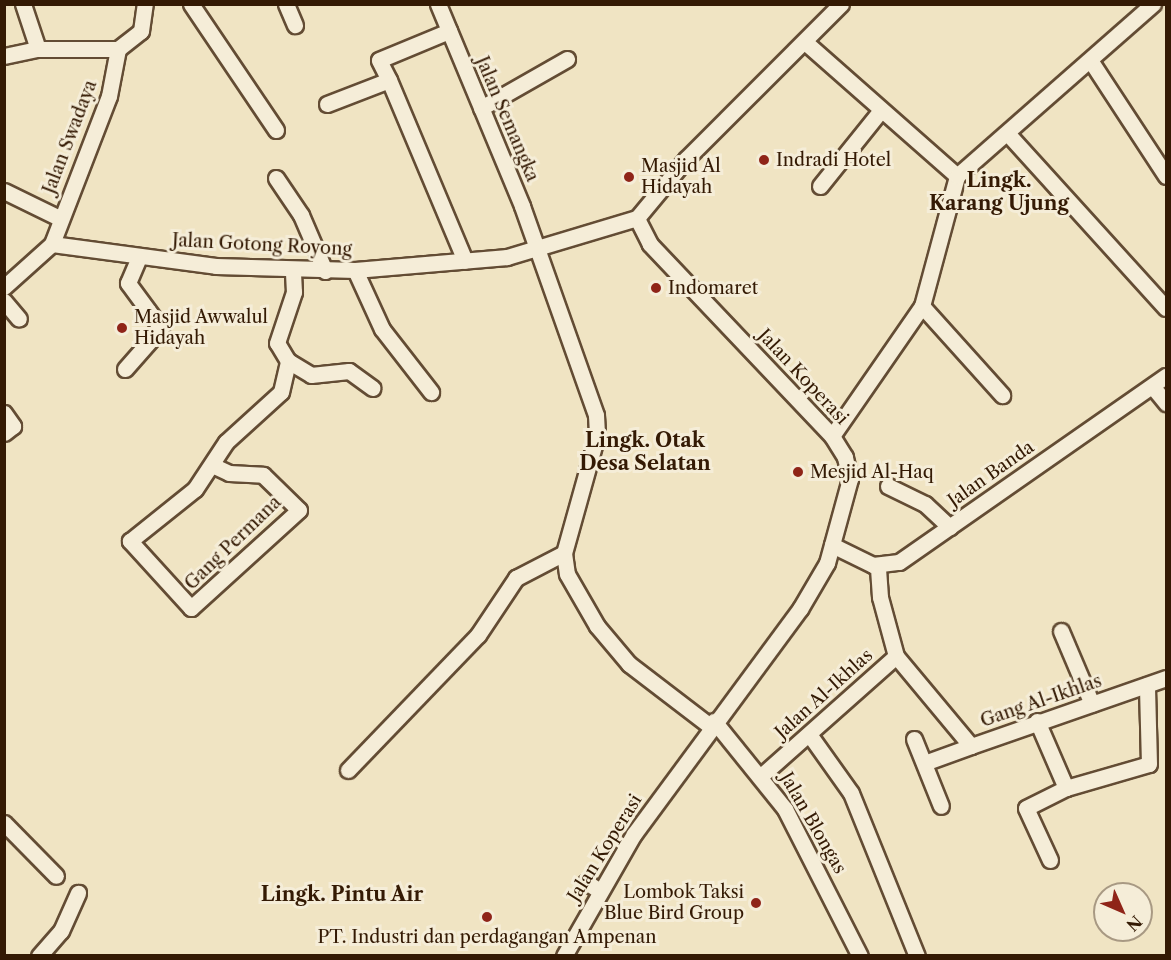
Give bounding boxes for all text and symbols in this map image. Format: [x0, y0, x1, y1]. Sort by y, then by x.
street label: Jalan Semangka [471, 53, 543, 185]
street label: Jalan Swadaya [38, 77, 102, 197]
place label: Indradi Hotel [776, 149, 891, 171]
marker: Indradi Hotel [757, 153, 771, 167]
place label: Masjid Al Hidayah [641, 156, 721, 198]
district label: Lingk. Karang Ujung [929, 169, 1069, 216]
marker: Masjid Al Hidayah [622, 170, 636, 184]
street label: Jalan Gotong Royong [172, 230, 352, 260]
place label: Indomaret [668, 277, 758, 299]
marker: Indomaret [649, 281, 663, 295]
place label: Masjid Awwalul Hidayah [134, 307, 269, 350]
marker: Masjid Awwalul Hidayah [115, 321, 129, 335]
street label: Jalan Koperasi [753, 325, 853, 429]
district label: Lingk. Otak Desa Selatan [579, 428, 711, 475]
street label: Jalan Banda [944, 436, 1038, 512]
place label: Mesjid Al-Haq [810, 461, 934, 483]
marker: Mesjid Al-Haq [791, 465, 805, 479]
street label: Gang Permana [180, 492, 286, 594]
street label: Jalan Al-Ikhlas [771, 644, 877, 744]
street label: Gang Al-Ikhlas [977, 670, 1105, 732]
street label: Jalan Blongas [775, 768, 851, 878]
street label: Jalan Koperasi [563, 790, 647, 906]
district label: Lingk. Pintu Air [260, 882, 424, 906]
place label: Lombok Taksi Blue Bird Group [604, 882, 744, 924]
north arrow [1093, 882, 1153, 942]
marker: Lombok Taksi Blue Bird Group [749, 896, 763, 910]
marker: PT. Industri dan perdagangan Ampenan [480, 910, 494, 924]
text: N [1122, 911, 1146, 935]
place label: PT. Industri dan perdagangan Ampenan [317, 926, 657, 948]

